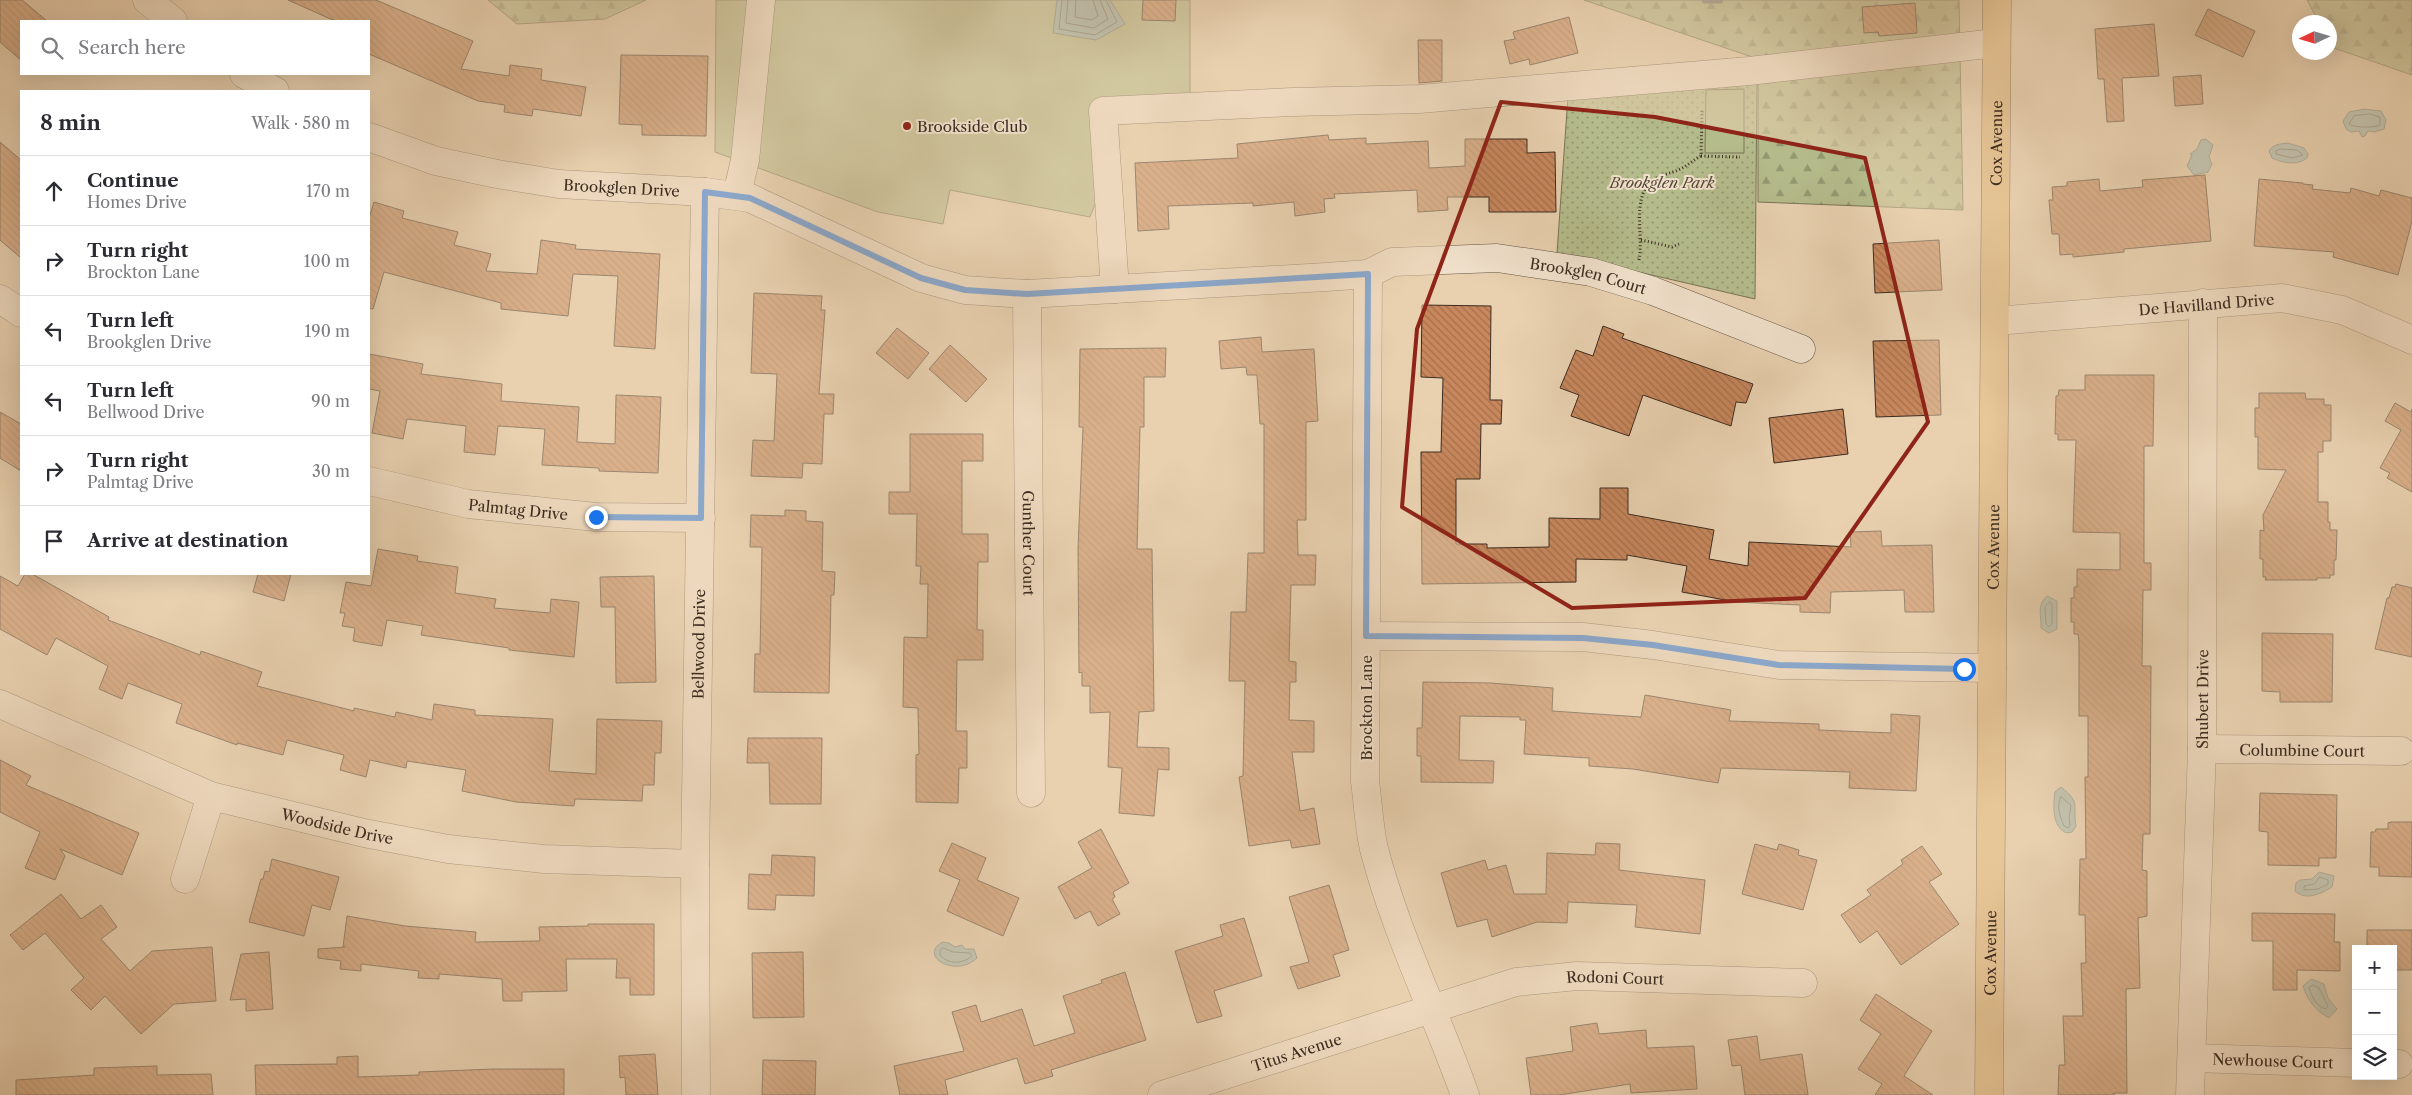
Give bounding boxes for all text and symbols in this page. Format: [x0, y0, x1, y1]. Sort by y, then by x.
north arrow [2292, 15, 2337, 60]
search box [20, 20, 370, 75]
icon: search [38, 34, 66, 62]
text: Search here [78, 36, 186, 59]
street label: Cox Avenue [1986, 100, 2006, 186]
text: 8 min [40, 110, 101, 135]
text: Walk · 580 m [251, 113, 350, 133]
place label: Brookside Club [917, 117, 1028, 136]
marker: Brookside Club [901, 120, 913, 132]
text: Continue [87, 169, 179, 192]
park label: Brookglen Park [1608, 173, 1715, 192]
street label: Brookglen Drive [563, 175, 680, 200]
icon: ahead [40, 177, 68, 205]
text: 170 m [306, 181, 350, 201]
text: Homes Drive [87, 192, 187, 212]
text: Turn right [87, 239, 188, 262]
icon: right [40, 247, 68, 275]
text: 100 m [304, 251, 350, 271]
street label: Brookglen Court [1529, 254, 1650, 298]
text: Brockton Lane [87, 262, 200, 282]
street label: De Havilland Drive [2138, 289, 2275, 319]
text: Turn left [87, 309, 174, 332]
icon: left [40, 317, 68, 345]
text: 190 m [305, 321, 350, 341]
text: Brookglen Drive [87, 332, 211, 352]
text: Turn left [87, 379, 174, 402]
icon: left [40, 387, 68, 415]
text: 90 m [311, 391, 350, 411]
text: Bellwood Drive [87, 402, 205, 422]
text: Turn right [87, 449, 188, 472]
icon: right [40, 457, 68, 485]
text: 30 m [312, 461, 350, 481]
text: Palmtag Drive [87, 472, 194, 492]
street label: Gunther Court [1019, 490, 1039, 597]
street label: Palmtag Drive [467, 495, 569, 524]
street label: Cox Avenue [1983, 504, 2003, 590]
route end [585, 506, 608, 529]
icon: arrive [40, 527, 68, 555]
text: Arrive at destination [87, 529, 288, 552]
street label: Bellwood Drive [688, 589, 709, 699]
street label: Shubert Drive [2192, 649, 2212, 749]
street label: Brockton Lane [1357, 655, 1376, 761]
route start [1953, 658, 1976, 681]
street label: Columbine Court [2239, 740, 2366, 760]
street label: Woodside Drive [278, 804, 395, 848]
street label: Cox Avenue [1980, 910, 2000, 996]
map controls [2352, 945, 2397, 1080]
button: + [2352, 945, 2397, 990]
street label: Rodoni Court [1565, 966, 1665, 988]
button: − [2352, 990, 2397, 1035]
street label: Titus Avenue [1249, 1029, 1344, 1075]
button: layers [2352, 1035, 2397, 1080]
street label: Newhouse Court [2212, 1049, 2334, 1072]

